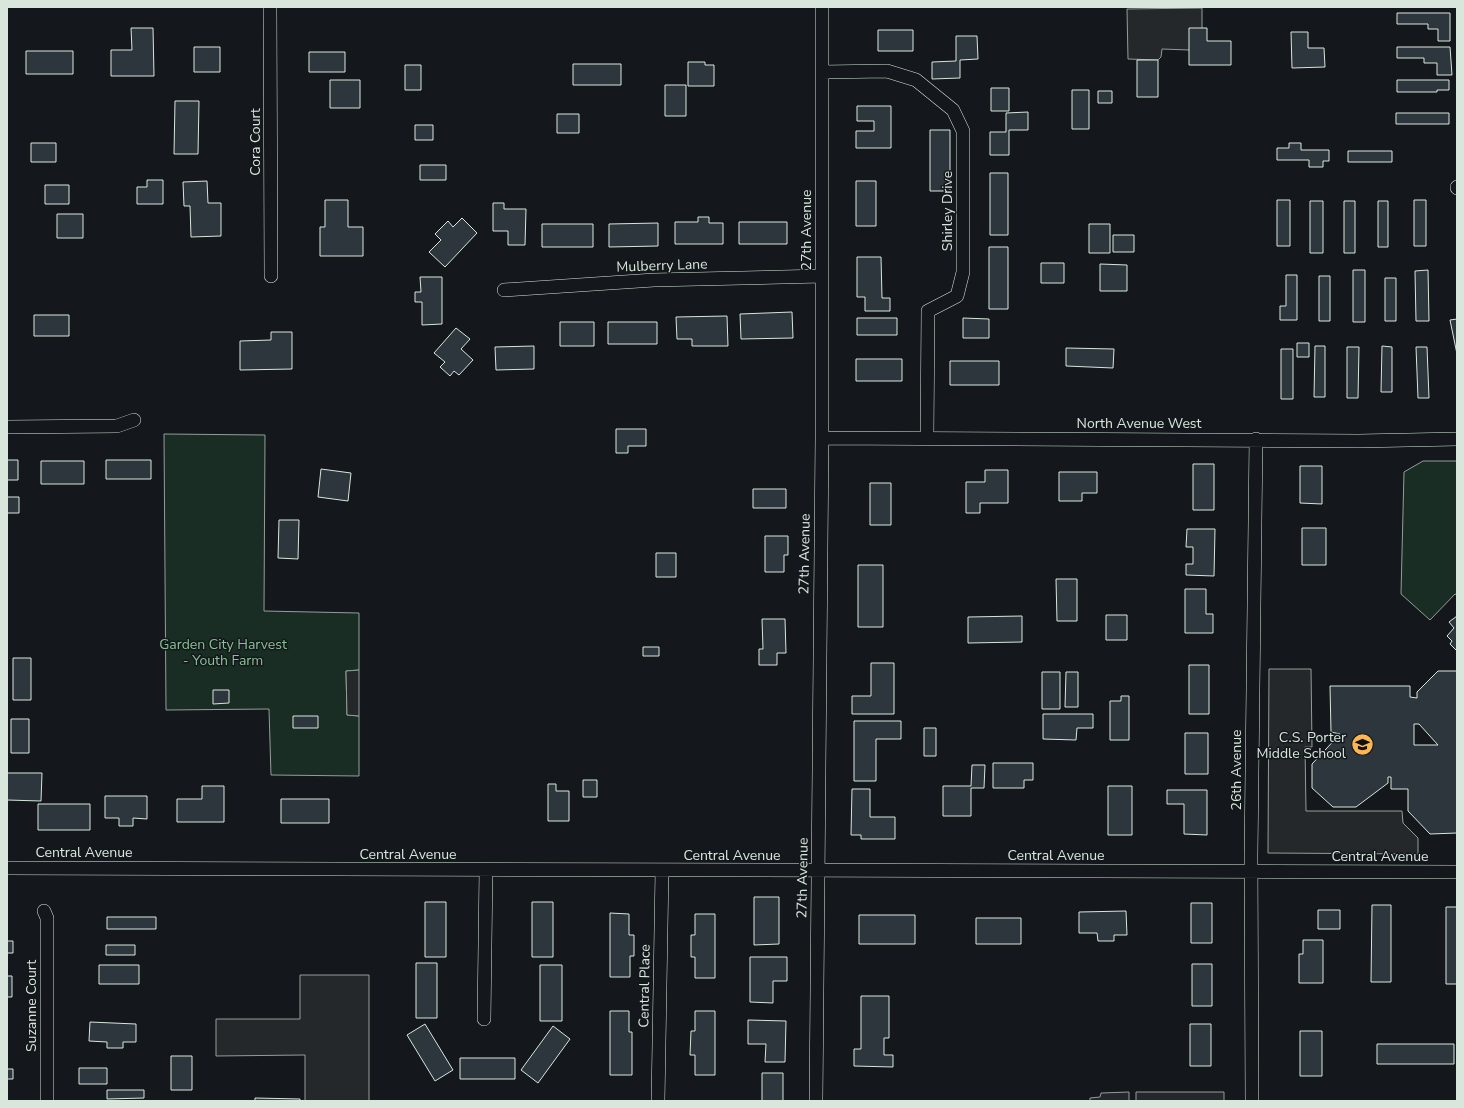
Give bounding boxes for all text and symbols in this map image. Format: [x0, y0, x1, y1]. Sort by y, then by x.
street label: Cora Court [246, 108, 265, 176]
street label: Shirley Drive [938, 171, 957, 251]
street label: 27th Avenue [797, 190, 816, 270]
street label: Mulberry Lane [616, 254, 708, 277]
street label: North Avenue West [1077, 414, 1202, 433]
street label: 27th Avenue [794, 513, 815, 595]
park label: Garden City Harvest - Youth Farm [159, 635, 287, 670]
place label: C.S. Porter Middle School [1257, 728, 1347, 763]
street label: 26th Avenue [1227, 730, 1246, 810]
school or university icon: C.S. Porter Middle School [1349, 732, 1375, 758]
street label: 27th Avenue [792, 837, 813, 919]
street label: Central Avenue [36, 843, 132, 862]
street label: Central Avenue [360, 845, 456, 864]
street label: Central Avenue [684, 846, 780, 865]
street label: Central Avenue [1008, 846, 1104, 865]
street label: Central Avenue [1332, 847, 1428, 866]
street label: Central Place [634, 944, 655, 1028]
street label: Suzanne Court [22, 960, 41, 1052]

